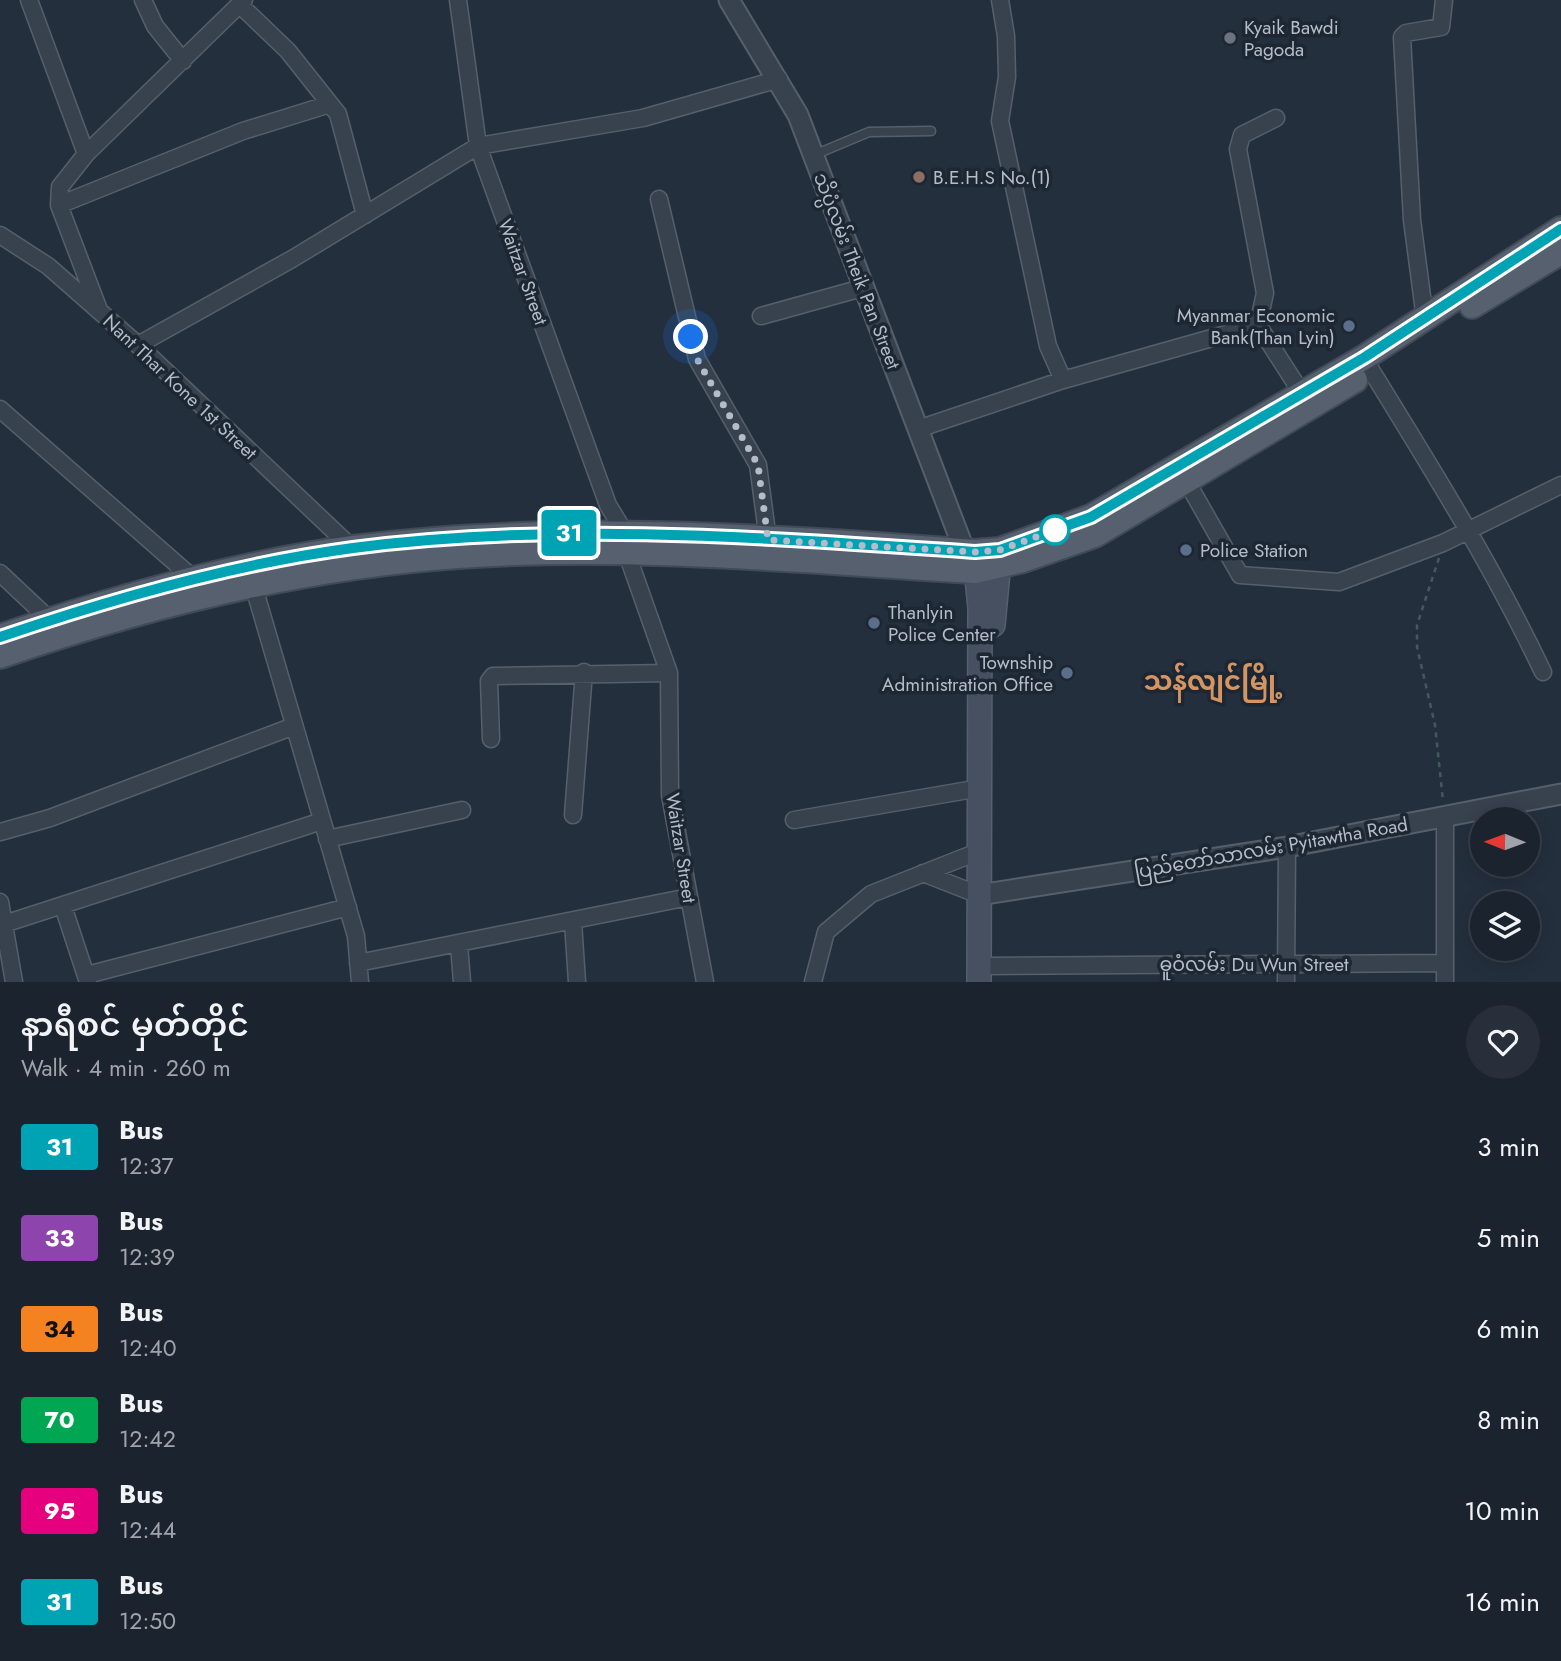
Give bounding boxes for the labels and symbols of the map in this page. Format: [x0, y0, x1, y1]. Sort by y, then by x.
place label: Kyaik Bawdi Pagoda [1244, 14, 1339, 63]
marker: Kyaik Bawdi Pagoda [1222, 30, 1238, 46]
place label: B.E.H.S No.(1) [933, 164, 1051, 191]
street label: သိပ္ပံလမ်း Theik Pan Street [805, 169, 908, 374]
marker: B.E.H.S No.(1) [911, 169, 927, 185]
street label: Waitzar Street [491, 215, 555, 329]
place label: Myanmar Economic Bank(Than Lyin) [1177, 302, 1335, 351]
street label: Nant Thar Kone 1st Street [97, 308, 263, 466]
marker: Myanmar Economic Bank(Than Lyin) [1341, 318, 1357, 334]
your location [673, 319, 708, 354]
line badge: 31 [538, 510, 600, 556]
unlabelled marker [1040, 515, 1070, 545]
place label: Police Station [1200, 537, 1308, 564]
marker: Police Station [1178, 542, 1194, 558]
place label: Thanlyin Police Center [888, 599, 996, 648]
marker: Thanlyin Police Center [866, 615, 882, 631]
place label: Township Administration Office [882, 649, 1053, 698]
district label: သန်လျင်မြို့ [1144, 662, 1283, 703]
marker: Township Administration Office [1059, 665, 1075, 681]
street label: Waitzar Street [659, 791, 703, 905]
north arrow [1470, 807, 1540, 877]
street label: ပြည်တော်သာလမ်း Pyitawtha Road [1132, 810, 1410, 887]
street label: ဓူဝံလမ်း Du Wun Street [1159, 950, 1349, 981]

